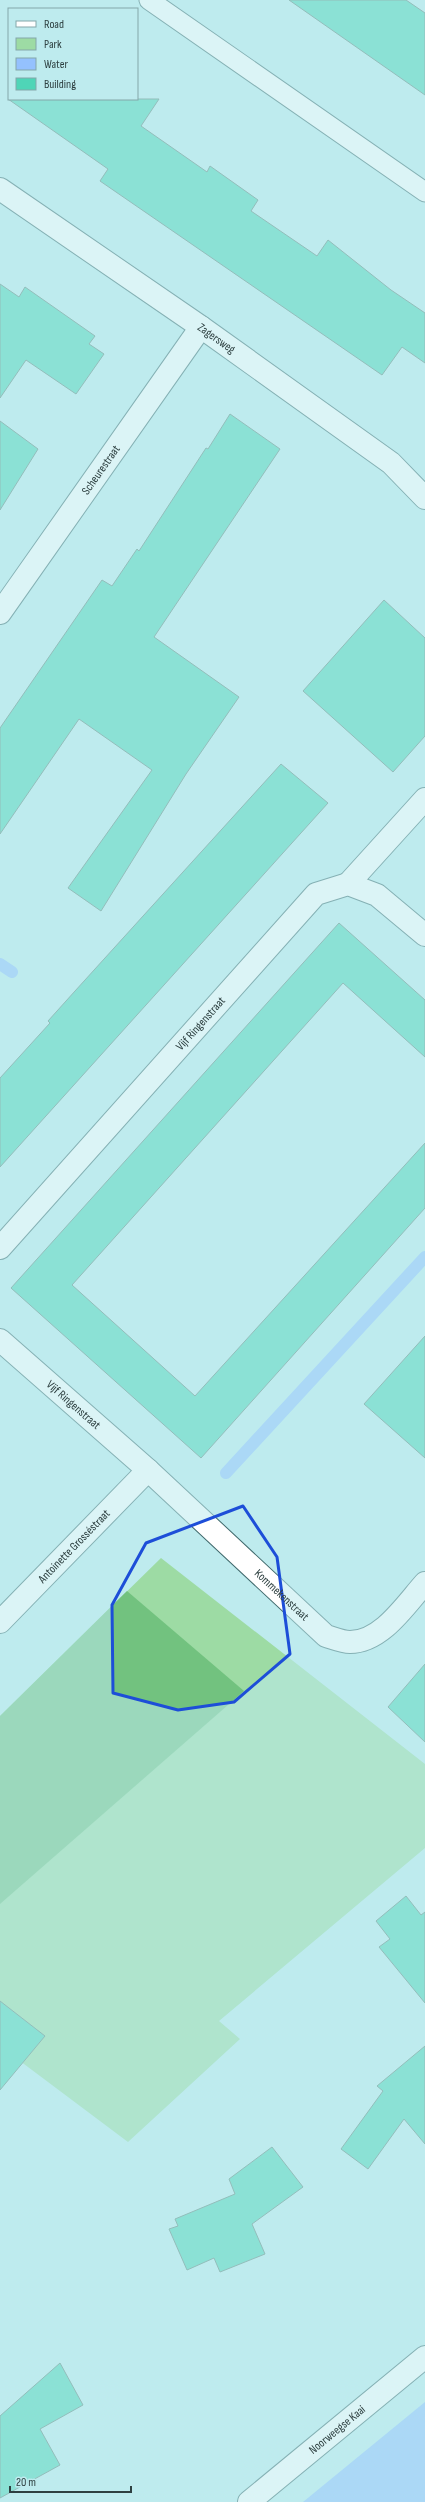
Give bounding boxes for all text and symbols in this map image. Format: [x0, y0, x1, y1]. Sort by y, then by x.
legend [8, 8, 138, 100]
text: Road [44, 17, 64, 32]
text: Park [44, 37, 62, 52]
text: Water [44, 57, 68, 72]
text: Building [44, 77, 76, 92]
street label: Zagersweg [195, 320, 239, 357]
street label: Scheurestraat [78, 442, 123, 498]
street label: Vijf Ringenstraat [173, 993, 229, 1053]
street label: Vijf Ringenstraat [44, 1377, 104, 1433]
street label: Antoinette Grosséstraat [34, 1506, 113, 1587]
street label: Kommekenstraat [251, 1566, 312, 1624]
street label: Noorweegse Kaai [306, 2402, 368, 2457]
scale bar [10, 2468, 131, 2494]
text: 20 m [16, 2475, 36, 2490]

